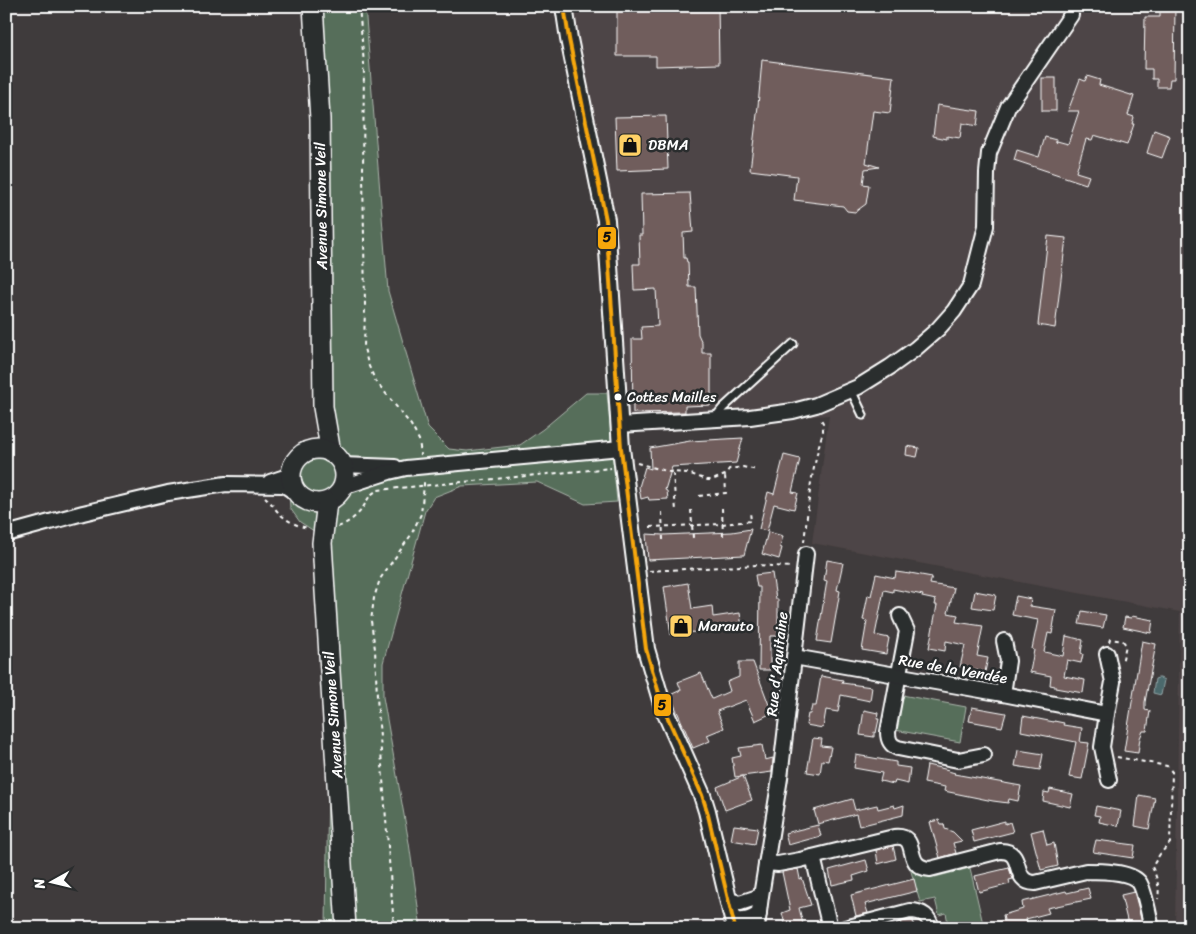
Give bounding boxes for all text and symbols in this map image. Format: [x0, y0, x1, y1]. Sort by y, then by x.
shop icon: DBMA [617, 132, 643, 158]
place label: DBMA [648, 132, 689, 158]
street label: Avenue Simone Veil [307, 141, 335, 271]
text: 5 [603, 225, 612, 250]
line badge: 5 [597, 226, 617, 250]
place label: Cottes Mailles [627, 385, 717, 410]
marker: Cottes Mailles [613, 392, 623, 402]
street label: Rue d'Aquitaine [759, 610, 795, 718]
shop icon: Marauto [668, 613, 694, 639]
place label: Marauto [698, 613, 754, 639]
street label: Rue de la Vendée [897, 647, 1009, 691]
street label: Avenue Simone Veil [316, 650, 350, 781]
line badge: 5 [653, 693, 672, 717]
text: 5 [658, 693, 667, 718]
north arrow [28, 856, 78, 906]
text: N [27, 877, 53, 891]

